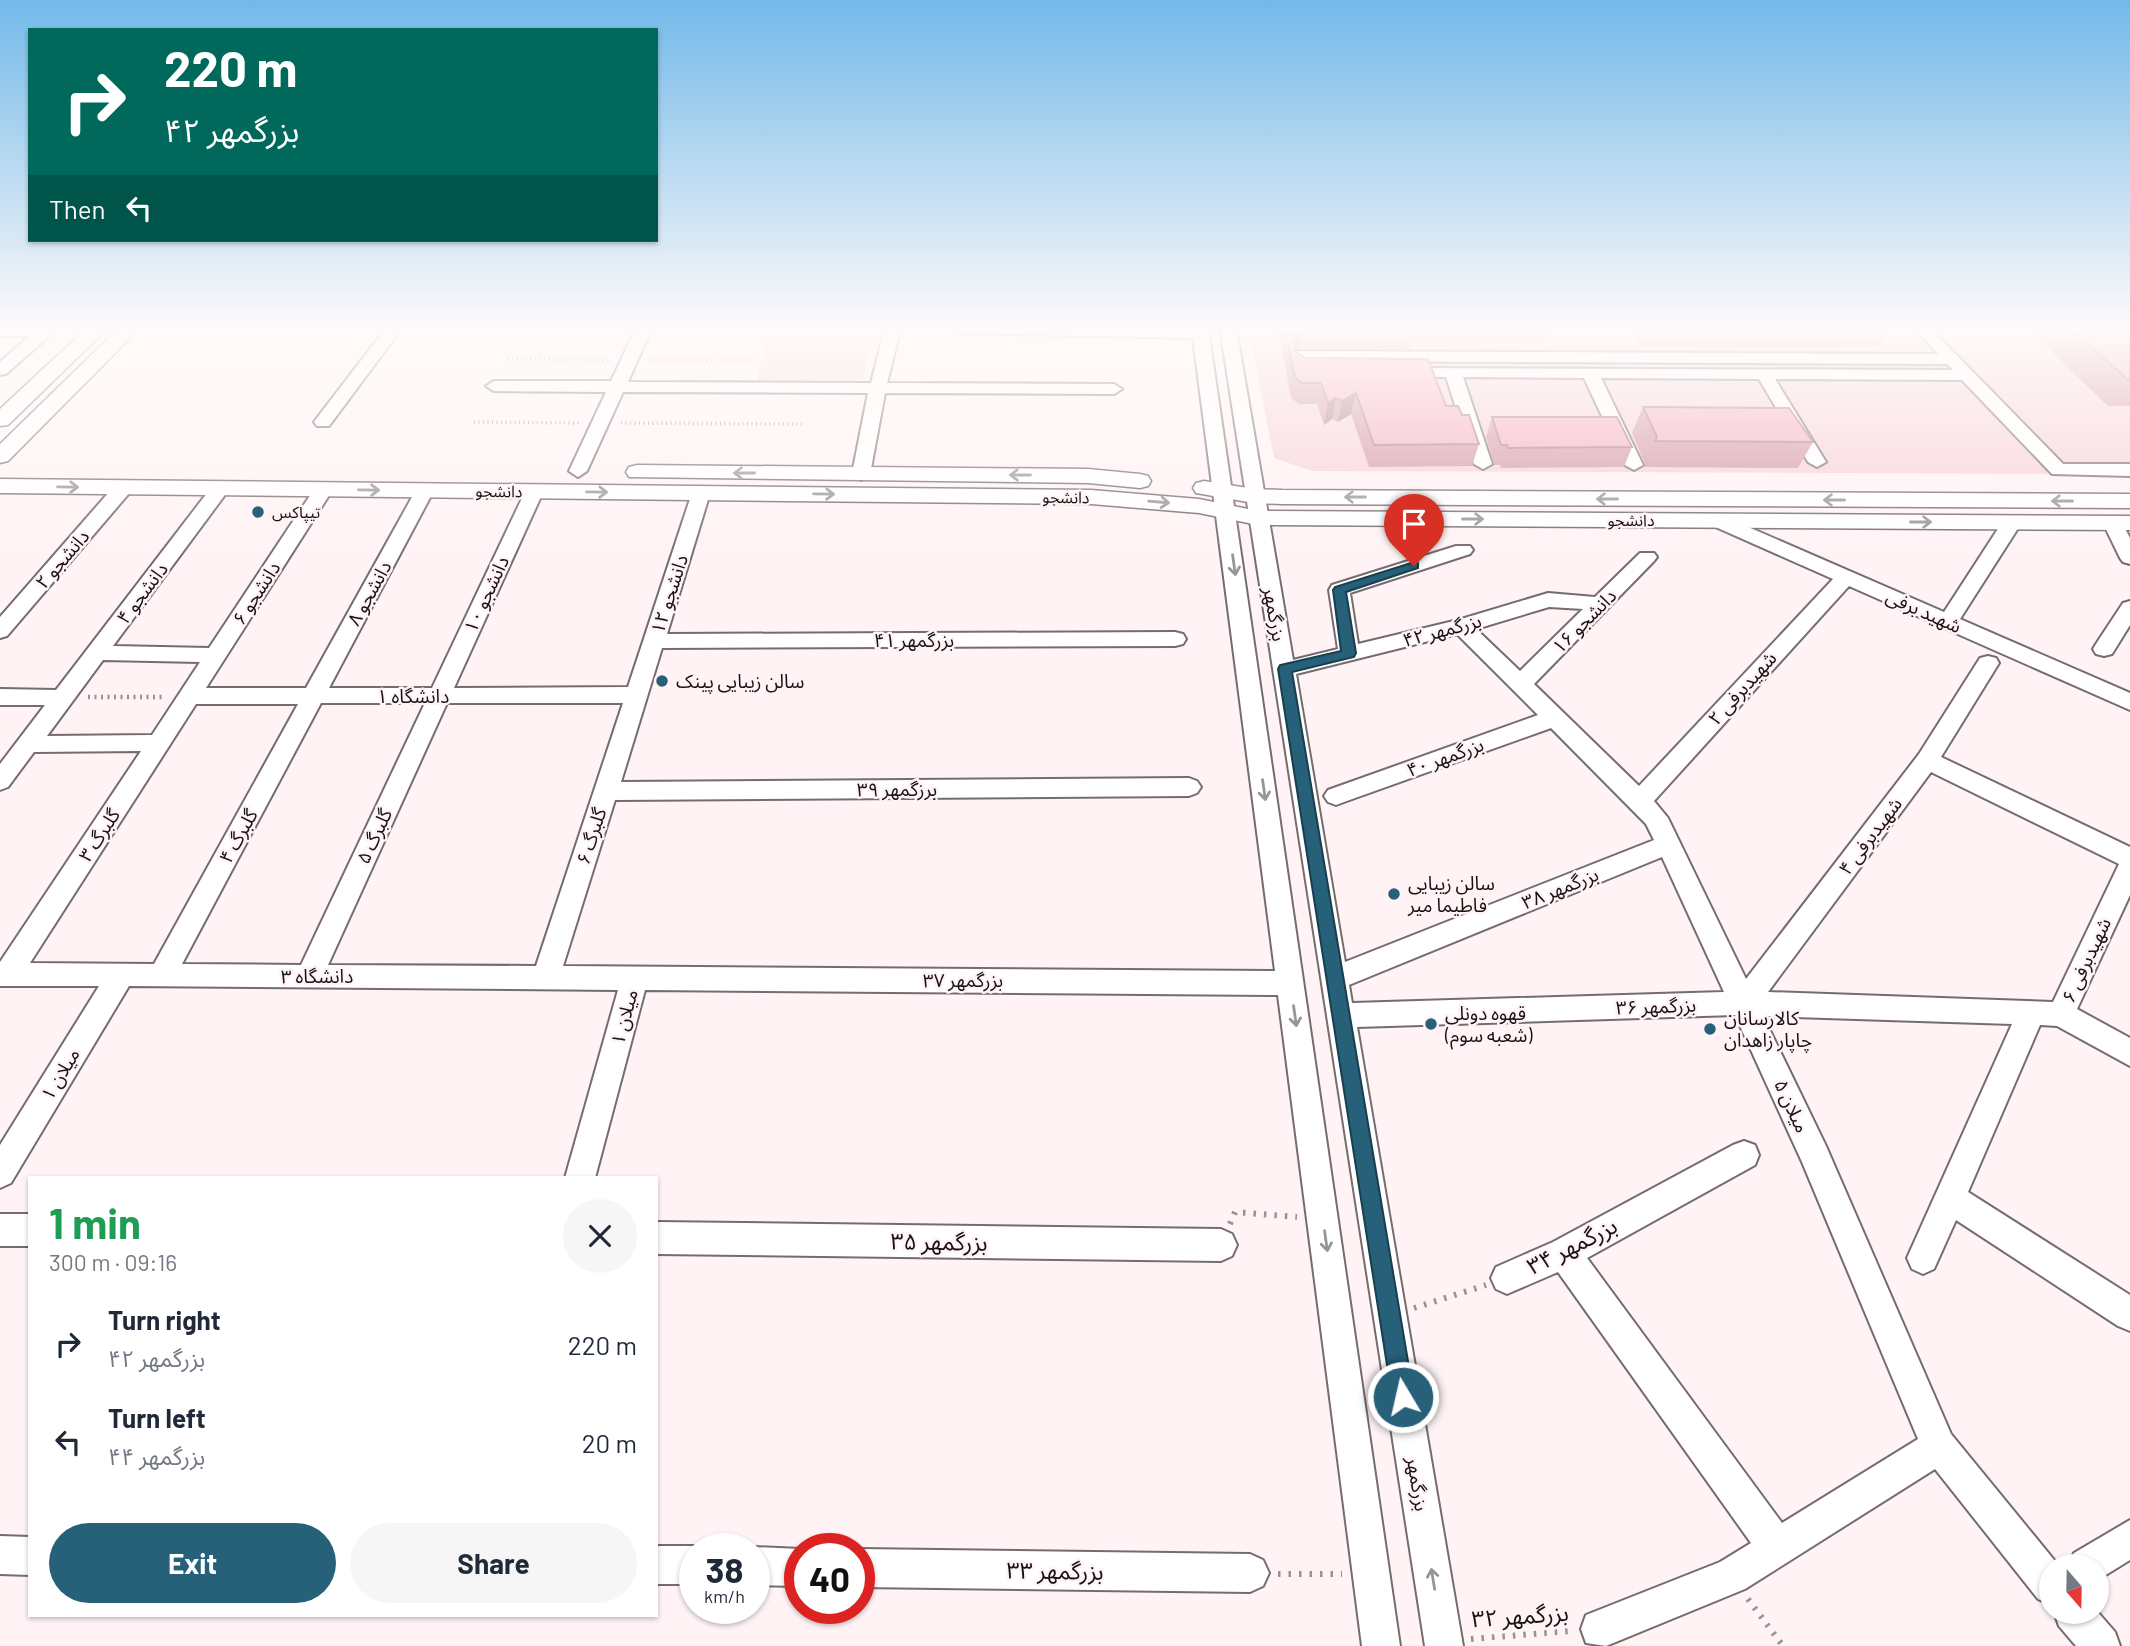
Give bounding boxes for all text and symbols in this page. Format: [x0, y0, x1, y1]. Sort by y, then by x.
text: 220 m [164, 38, 298, 97]
icon: right [49, 56, 140, 147]
text: بزرگمهر ۴۲ [164, 110, 299, 148]
icon: left [120, 189, 158, 227]
text: Then [49, 193, 106, 224]
one-way arrow [732, 466, 755, 480]
one-way arrow [1009, 468, 1032, 482]
one-way arrow [56, 480, 79, 494]
street label: دانشجو [475, 481, 523, 501]
one-way arrow [357, 483, 380, 497]
one-way arrow [585, 485, 608, 499]
street label: دانشجو [1042, 487, 1090, 507]
one-way arrow [812, 488, 835, 501]
one-way arrow [1344, 490, 1367, 504]
one-way arrow [1596, 492, 1619, 506]
one-way arrow [1823, 493, 1846, 507]
pin [1384, 494, 1444, 566]
one-way arrow [2051, 494, 2074, 508]
one-way arrow [1147, 496, 1169, 509]
place label: تیپاکس [272, 502, 321, 523]
marker: تیپاکس [250, 504, 266, 520]
icon: arrive [1395, 505, 1433, 543]
street label: دانشجو [1607, 510, 1655, 530]
one-way arrow [1462, 512, 1485, 526]
one-way arrow [1910, 515, 1933, 529]
street label: دانشجو ۲ [30, 524, 94, 594]
street label: دانشجو ۱۰ [458, 552, 514, 636]
street label: دانشجو ۱۲ [645, 552, 693, 636]
one-way arrow [1228, 553, 1241, 576]
street label: دانشجو ۸ [341, 556, 397, 630]
street label: دانشجو ۶ [227, 557, 285, 629]
street label: دانشجو ۴ [111, 558, 173, 628]
street label: بزرگمهر [1258, 584, 1292, 643]
street label: دانشجو ۱۶ [1547, 584, 1621, 658]
street label: شهید برفی [1883, 584, 1965, 638]
street label: بزرگمهر ۴۲ [1400, 608, 1484, 652]
street label: بزرگمهر ۴۱ [874, 628, 954, 652]
street label: شهیدبرفی ۲ [1703, 646, 1781, 730]
place label: سالن زیبایی پینک [676, 669, 804, 694]
marker: سالن زیبایی پینک [654, 673, 670, 689]
street label: دانشگاه ۱ [377, 684, 449, 707]
street label: بزرگمهر ۴۰ [1403, 732, 1487, 782]
street label: برزگمهر ۳۹ [857, 777, 937, 801]
one-way arrow [1258, 778, 1271, 801]
street label: شهیدبرفی ۴ [1833, 792, 1907, 880]
street label: گلبرگ ۳ [73, 803, 126, 866]
street label: گلبرگ ۴ [213, 804, 263, 867]
street label: گلبرگ ۵ [351, 804, 398, 867]
street label: گلبرگ ۶ [571, 804, 612, 867]
street label: بزرگمهر ۳۸ [1518, 862, 1602, 914]
place label: سالن زیبایی فاطیما میر [1407, 871, 1495, 917]
marker: سالن زیبایی فاطیما میر [1386, 886, 1402, 902]
street label: شهیدبرفی ۶ [2056, 914, 2116, 1006]
street label: دانشگاه ۳ [281, 964, 353, 987]
street label: بزرگمهر ۳۷ [923, 968, 1003, 992]
street label: میلان ۱ [605, 987, 642, 1047]
street label: بزرگمهر ۳۶ [1615, 993, 1697, 1019]
place label: قهوه دونلی (شعبه سوم) [1444, 1001, 1533, 1050]
one-way arrow [1288, 1004, 1301, 1027]
place label: کالارسانان چاپار زاهدان [1724, 1006, 1812, 1053]
marker: قهوه دونلی (شعبه سوم) [1423, 1016, 1439, 1032]
marker: کالارسانان چاپار زاهدان [1702, 1021, 1718, 1037]
street label: میلان ۱ [35, 1044, 84, 1104]
street label: میلان ۵ [1770, 1075, 1815, 1136]
text: 1 min [49, 1197, 141, 1247]
button: close [563, 1199, 637, 1273]
street label: بزرگمهر ۳۴ [1522, 1211, 1622, 1281]
street label: بزرگمهر ۳۵ [890, 1226, 988, 1257]
one-way arrow [1319, 1229, 1332, 1252]
text: 300 m · 09:16 [49, 1248, 177, 1276]
text: Turn right [108, 1304, 221, 1335]
icon: right [49, 1325, 87, 1363]
text: 220 m [568, 1329, 637, 1360]
text: بزرگمهر ۴۲ [108, 1344, 205, 1372]
position arrow [1366, 1360, 1440, 1434]
text: Turn left [108, 1402, 206, 1433]
icon: left [49, 1423, 87, 1461]
text: 20 m [582, 1427, 637, 1458]
text: بزرگمهر ۴۴ [108, 1442, 205, 1470]
street label: بزرگمهر [1402, 1454, 1434, 1513]
button: Exit [49, 1523, 336, 1603]
button: Share [350, 1523, 637, 1603]
speed limit sign: 40 [784, 1533, 875, 1624]
text: 38 [706, 1548, 743, 1590]
north arrow [2039, 1554, 2109, 1624]
map controls [2039, 1554, 2109, 1624]
street label: بزرگمهر ۳۳ [1006, 1555, 1104, 1586]
one-way arrow [1426, 1568, 1439, 1591]
text: km/h [704, 1585, 745, 1607]
street label: بزرگمهر ۳۲ [1470, 1598, 1569, 1633]

